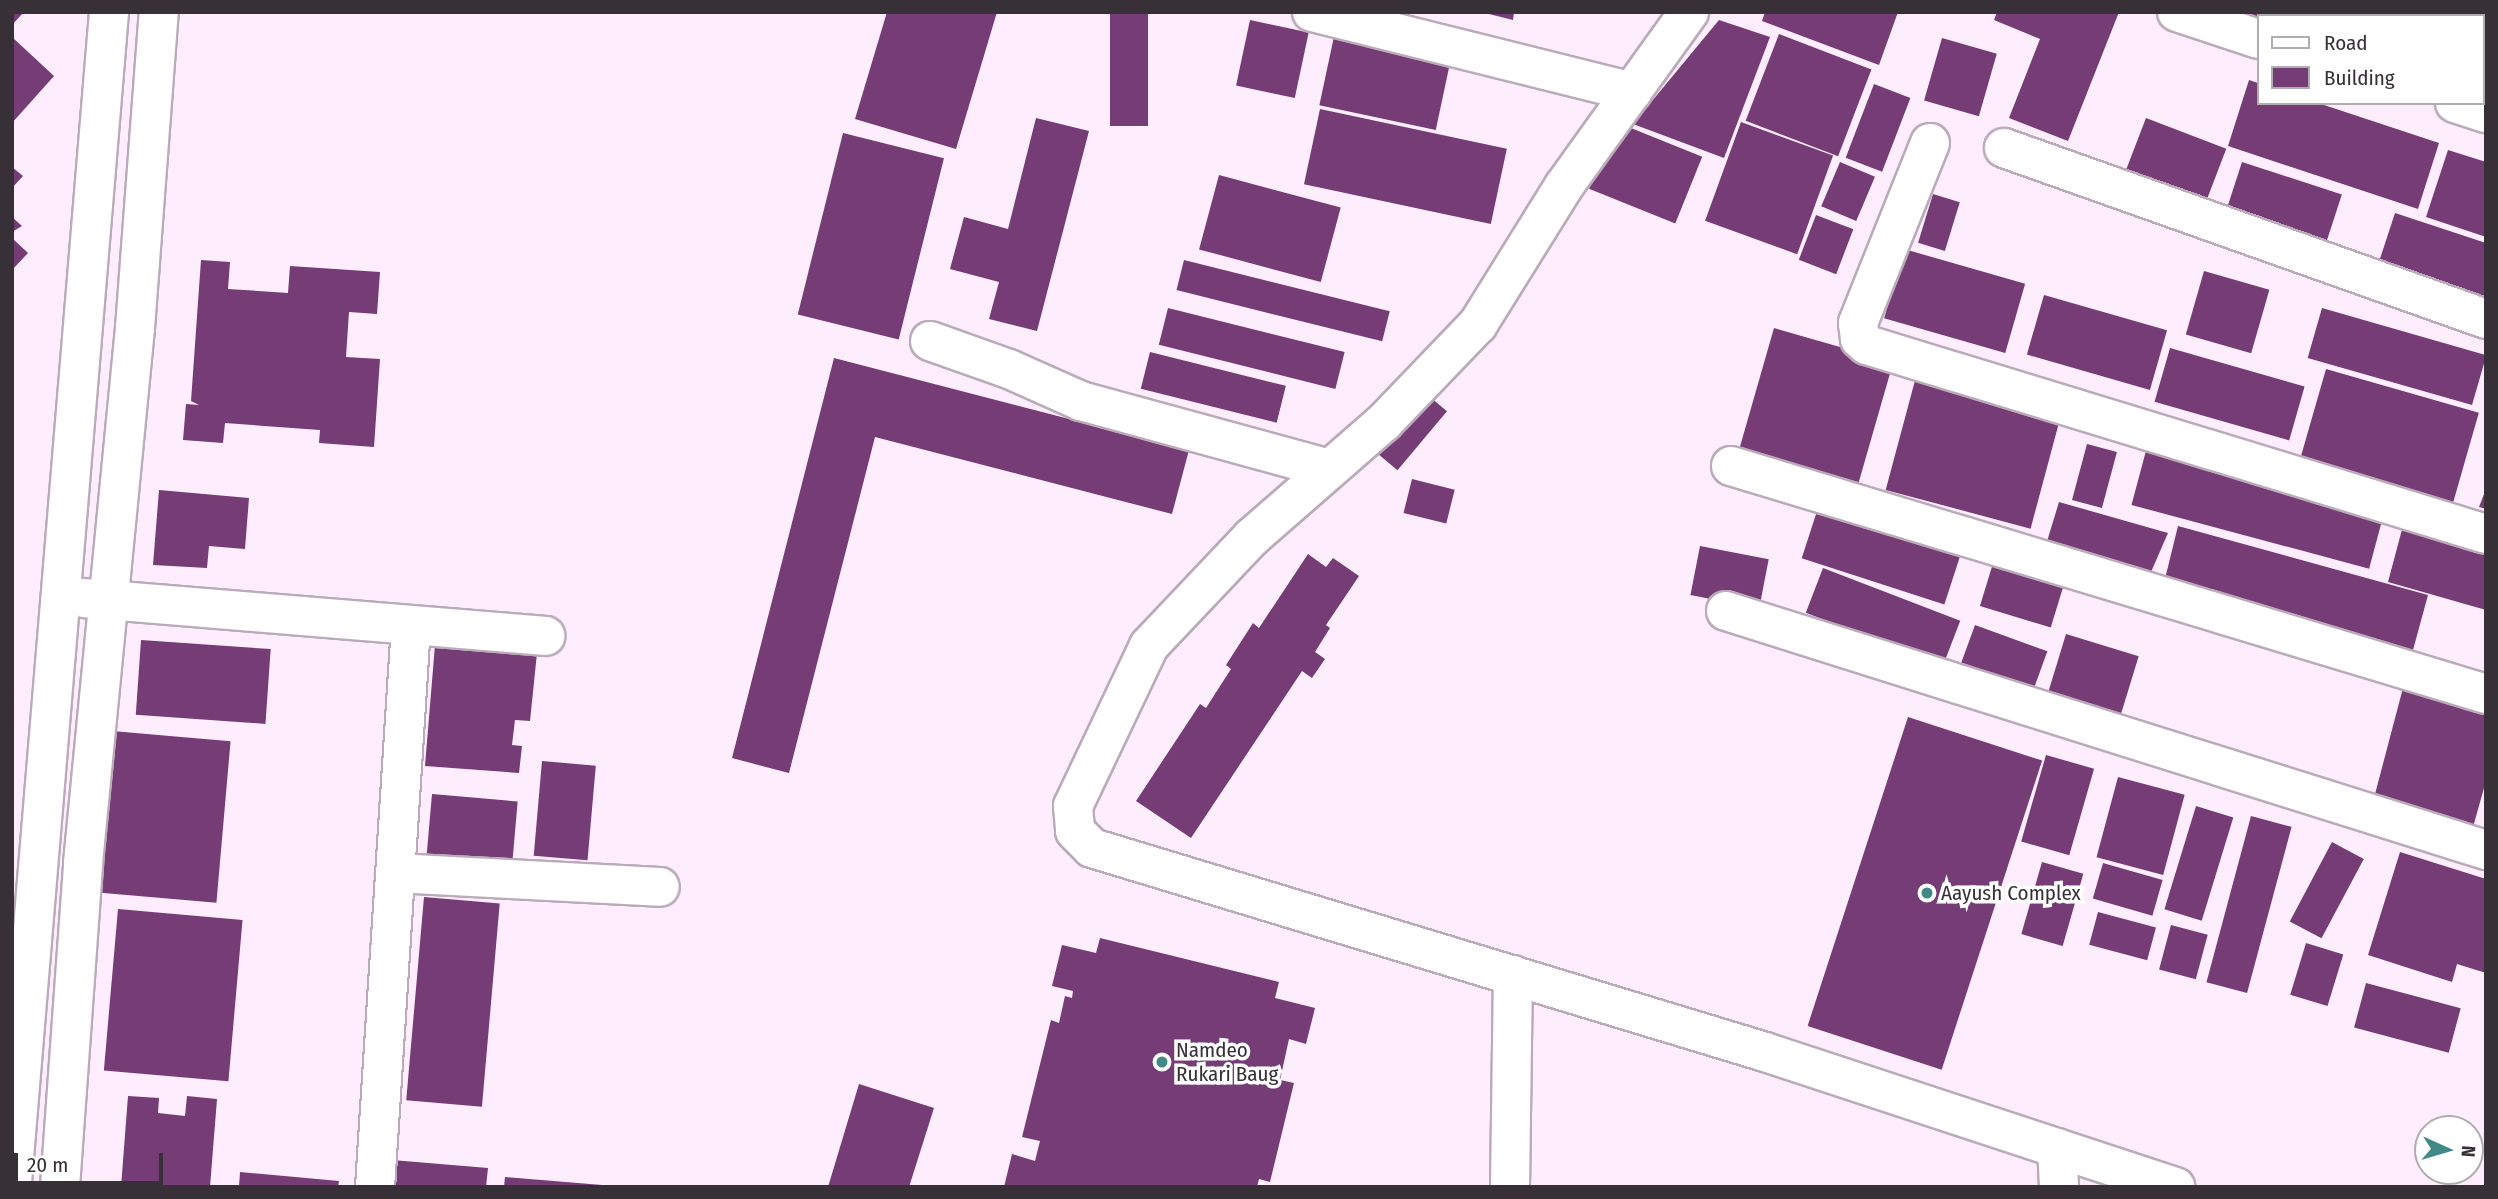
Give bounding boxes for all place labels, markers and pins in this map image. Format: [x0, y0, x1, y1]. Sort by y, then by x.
place label: Aayush Complex [1941, 880, 2081, 906]
marker: Aayush Complex [1919, 885, 1935, 901]
place label: Namdeo Rukari Baug [1176, 1037, 1278, 1087]
marker: Namdeo Rukari Baug [1154, 1054, 1170, 1070]

